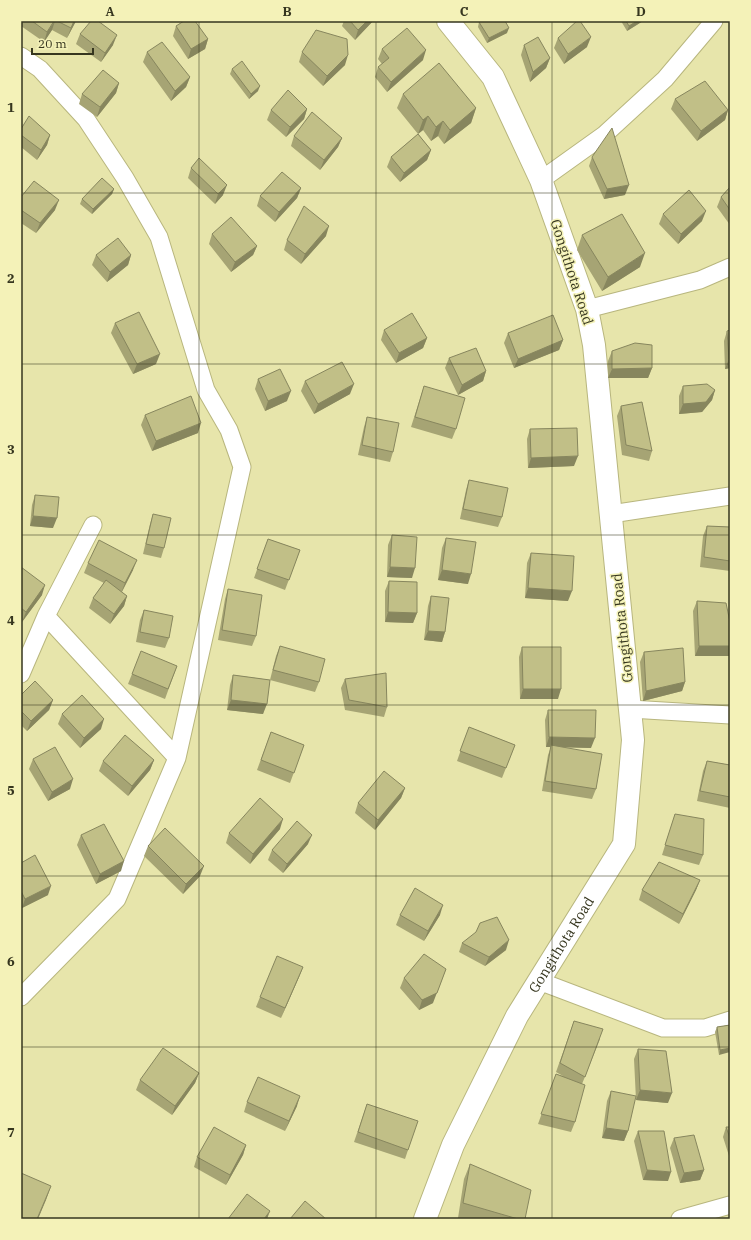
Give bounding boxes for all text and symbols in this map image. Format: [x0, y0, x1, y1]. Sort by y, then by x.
text: A [105, 3, 115, 20]
text: B [282, 3, 292, 20]
text: C [460, 3, 469, 20]
text: D [636, 3, 646, 20]
scale bar [32, 30, 93, 56]
text: 20 m [38, 36, 67, 51]
text: 1 [7, 99, 15, 116]
street label: Gongithota Road [546, 217, 598, 327]
text: 2 [7, 270, 15, 287]
text: 3 [7, 441, 15, 458]
street label: Gongithota Road [607, 572, 637, 684]
text: 4 [7, 612, 15, 629]
text: 5 [7, 782, 15, 799]
street label: Gongithota Road [525, 893, 598, 996]
text: 6 [7, 953, 15, 970]
text: 7 [7, 1124, 15, 1141]

